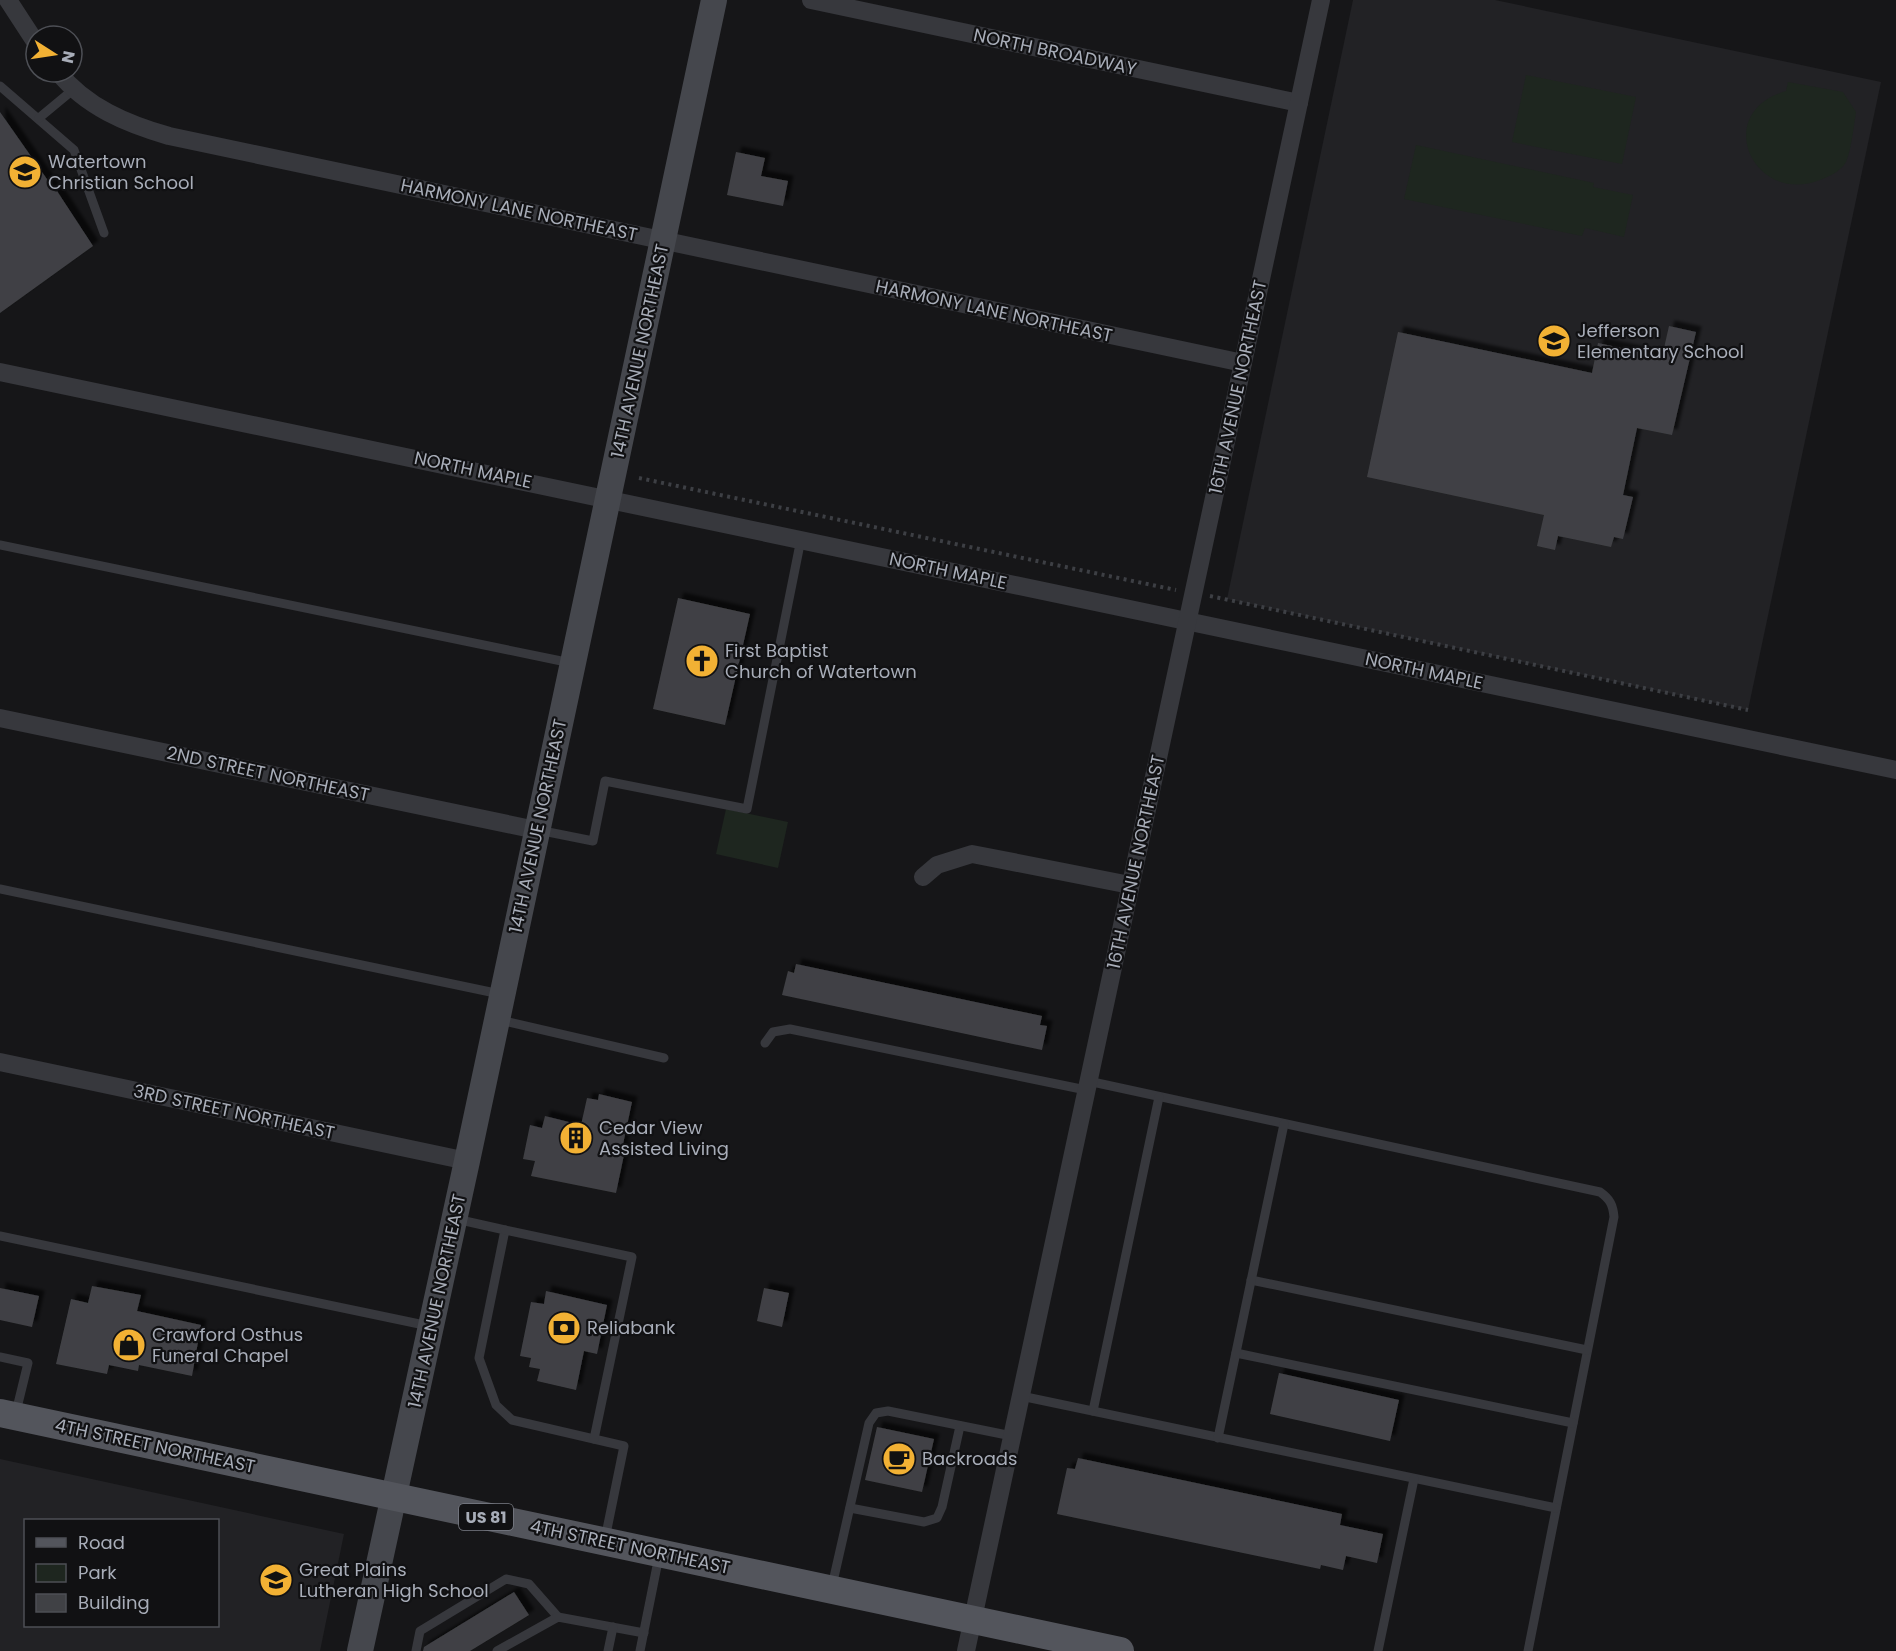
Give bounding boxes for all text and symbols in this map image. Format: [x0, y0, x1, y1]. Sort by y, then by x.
street label: NORTH BROADWAY [971, 22, 1139, 81]
north arrow [24, 24, 84, 84]
text: N [56, 49, 81, 65]
place label: Watertown Christian School [48, 149, 194, 195]
school or university icon: Watertown Christian School [7, 154, 43, 190]
street label: HARMONY LANE NORTHEAST [398, 172, 640, 247]
street label: 14TH AVENUE NORTHEAST [605, 241, 674, 460]
street label: HARMONY LANE NORTHEAST [873, 273, 1115, 348]
street label: 16TH AVENUE NORTHEAST [1203, 277, 1272, 496]
place label: Jefferson Elementary School [1577, 318, 1744, 364]
school or university icon: Jefferson Elementary School [1536, 323, 1572, 359]
street label: NORTH MAPLE [412, 445, 534, 494]
street label: NORTH MAPLE [887, 546, 1009, 595]
place label: First Baptist Church of Watertown [725, 638, 917, 684]
church icon: First Baptist Church of Watertown [684, 643, 720, 679]
street label: NORTH MAPLE [1363, 646, 1485, 695]
street label: 14TH AVENUE NORTHEAST [503, 716, 572, 935]
street label: 2ND STREET NORTHEAST [165, 740, 372, 807]
street label: 16TH AVENUE NORTHEAST [1101, 752, 1170, 971]
street label: 3RD STREET NORTHEAST [131, 1078, 337, 1145]
place label: Cedar View Assisted Living [599, 1115, 729, 1161]
building icon: Cedar View Assisted Living [558, 1120, 594, 1156]
street label: 14TH AVENUE NORTHEAST [402, 1191, 471, 1410]
bank icon: Reliabank [546, 1310, 582, 1346]
place label: Reliabank [587, 1315, 676, 1340]
place label: Crawford Osthus Funeral Chapel [152, 1322, 303, 1368]
shop icon: Crawford Osthus Funeral Chapel [111, 1327, 147, 1363]
street label: 4TH STREET NORTHEAST [53, 1412, 258, 1479]
cafe icon: Backroads [881, 1441, 917, 1477]
place label: Backroads [922, 1446, 1017, 1471]
road number: US 81 [459, 1504, 513, 1530]
street label: 4TH STREET NORTHEAST [528, 1513, 733, 1580]
legend [24, 1519, 219, 1627]
text: Road [78, 1530, 125, 1555]
place label: Great Plains Lutheran High School [299, 1557, 489, 1603]
text: Park [78, 1560, 117, 1585]
school or university icon: Great Plains Lutheran High School [258, 1562, 294, 1598]
text: Building [78, 1590, 150, 1615]

